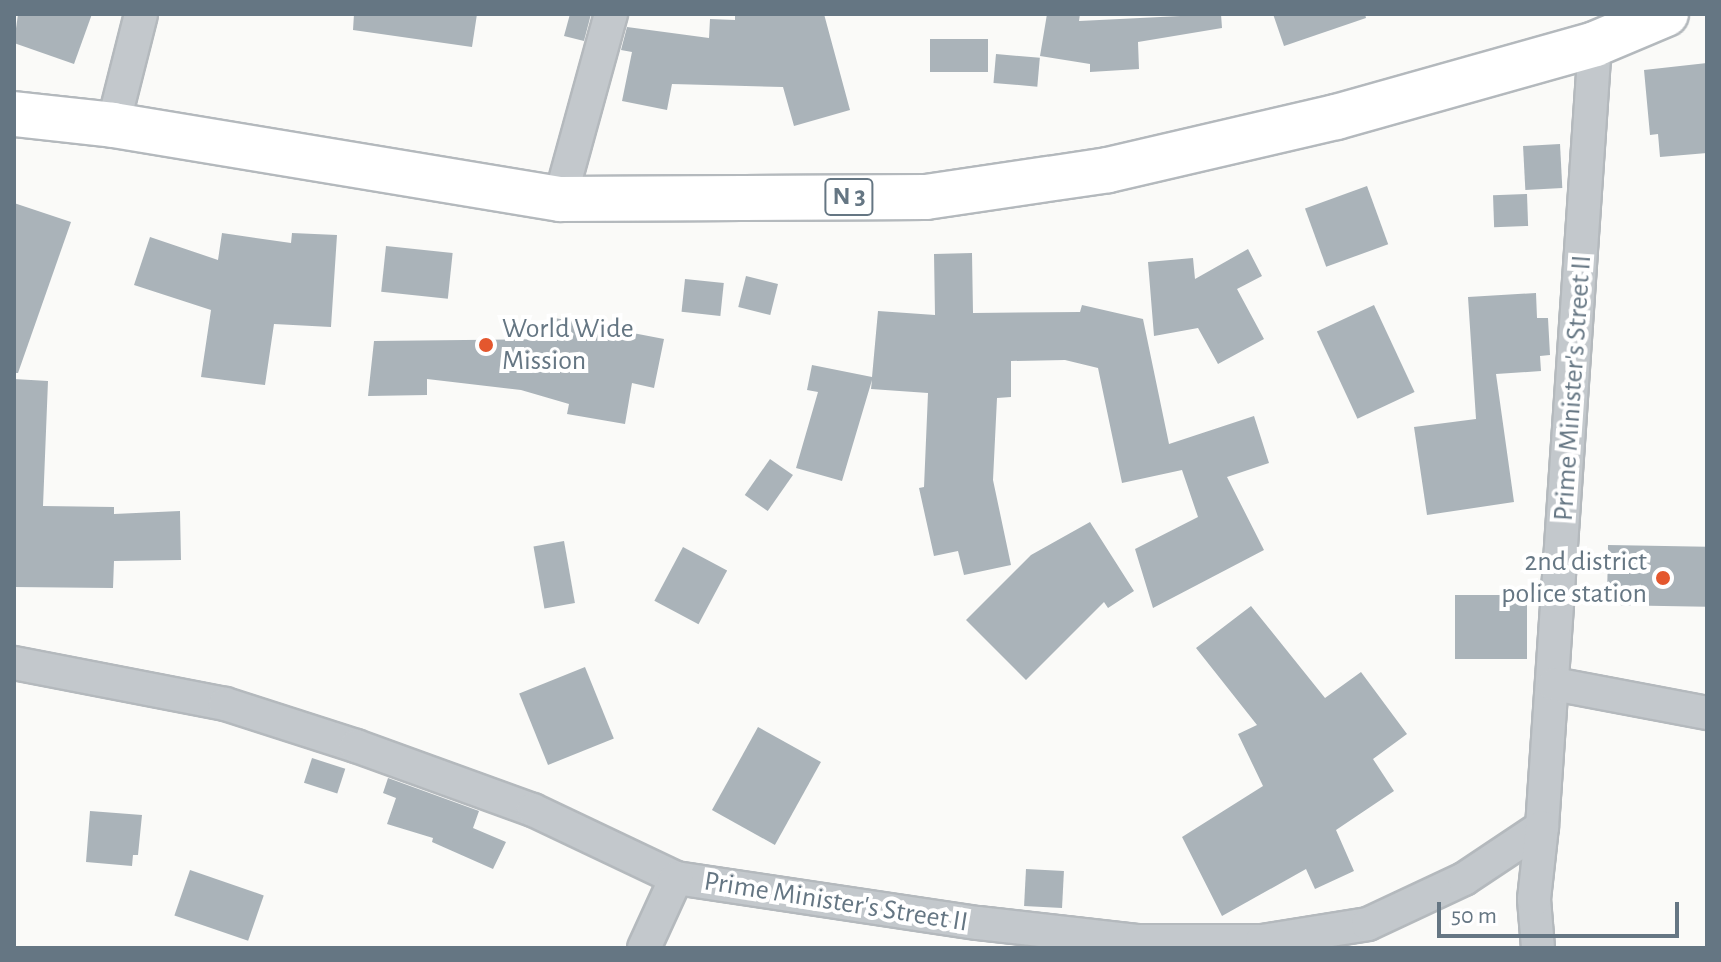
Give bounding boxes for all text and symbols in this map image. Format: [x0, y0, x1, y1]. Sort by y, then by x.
road number: N 3 [823, 175, 875, 219]
street label: Prime Minister's Street II [1547, 254, 1599, 522]
place label: World Wide Mission [502, 312, 634, 378]
marker: World Wide Mission [477, 336, 495, 354]
place label: 2nd district police station [1501, 545, 1647, 611]
marker: 2nd district police station [1654, 569, 1672, 587]
street label: Prime Minister's Street II [702, 865, 970, 939]
scale bar [1441, 886, 1683, 936]
text: 50 m [1451, 904, 1497, 928]

